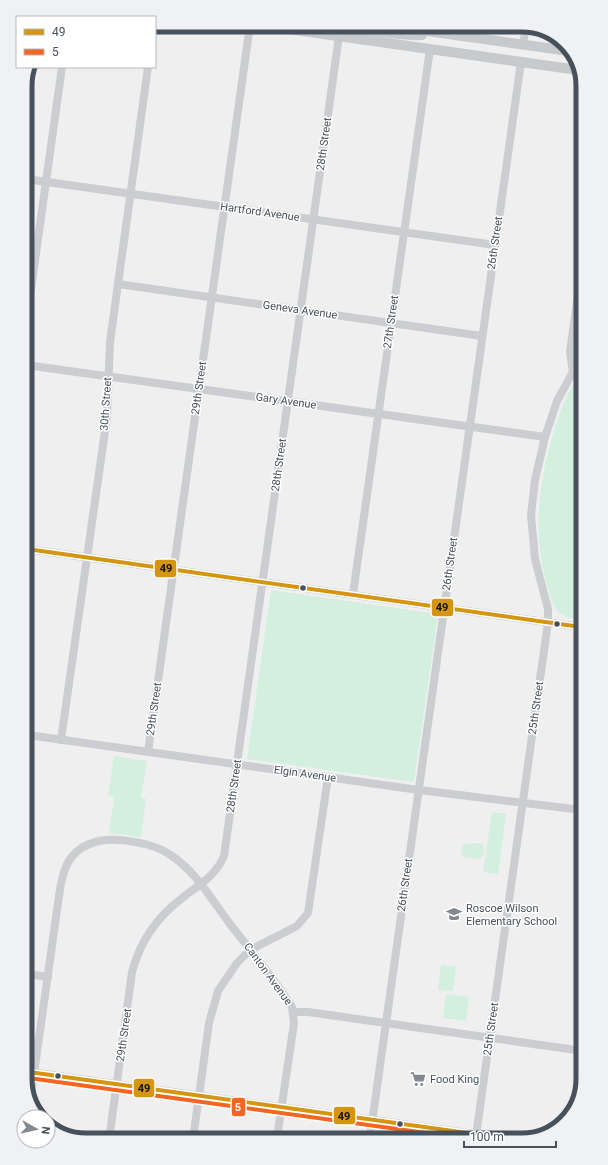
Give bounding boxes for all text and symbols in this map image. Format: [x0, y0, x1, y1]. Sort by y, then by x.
legend [16, 16, 156, 68]
text: 49 [52, 25, 66, 39]
text: 5 [52, 45, 59, 59]
street label: 28th Street [314, 116, 334, 172]
street label: Hartford Avenue [219, 200, 301, 224]
street label: 26th Street [485, 215, 505, 271]
street label: 27th Street [381, 294, 401, 350]
street label: Geneva Avenue [262, 298, 338, 322]
street label: 29th Street [189, 360, 209, 416]
street label: 30th Street [98, 376, 114, 431]
street label: Gary Avenue [255, 390, 317, 412]
street label: 28th Street [269, 437, 289, 493]
street label: 26th Street [440, 536, 460, 592]
line badge: 49 [154, 559, 177, 578]
text: 49 [160, 562, 172, 575]
unlabelled marker [298, 583, 308, 593]
line badge: 49 [431, 598, 454, 617]
text: 49 [436, 601, 448, 614]
unlabelled marker [552, 619, 562, 629]
street label: 25th Street [526, 680, 546, 736]
street label: 29th Street [144, 681, 164, 737]
street label: 28th Street [224, 758, 244, 814]
street label: Elgin Avenue [273, 763, 337, 785]
street label: 26th Street [395, 857, 415, 913]
place label: Roscoe Wilson Elementary School [466, 902, 557, 928]
school or university icon: Roscoe Wilson Elementary School [445, 905, 463, 923]
street label: Canton Avenue [241, 940, 295, 1008]
street label: 25th Street [481, 1001, 501, 1057]
street label: 29th Street [114, 1007, 134, 1063]
supermarket icon: Food King [409, 1070, 427, 1088]
unlabelled marker [53, 1071, 63, 1081]
place label: Food King [430, 1073, 479, 1086]
line badge: 49 [133, 1078, 155, 1098]
text: 49 [138, 1082, 150, 1095]
line badge: 5 [231, 1097, 246, 1117]
text: 5 [235, 1101, 241, 1114]
line badge: 49 [333, 1106, 356, 1125]
north arrow [16, 1109, 56, 1149]
text: 49 [338, 1110, 350, 1123]
unlabelled marker [395, 1119, 405, 1129]
scale bar [464, 1123, 556, 1149]
text: N [38, 1126, 52, 1135]
text: 100 m [470, 1130, 504, 1144]

